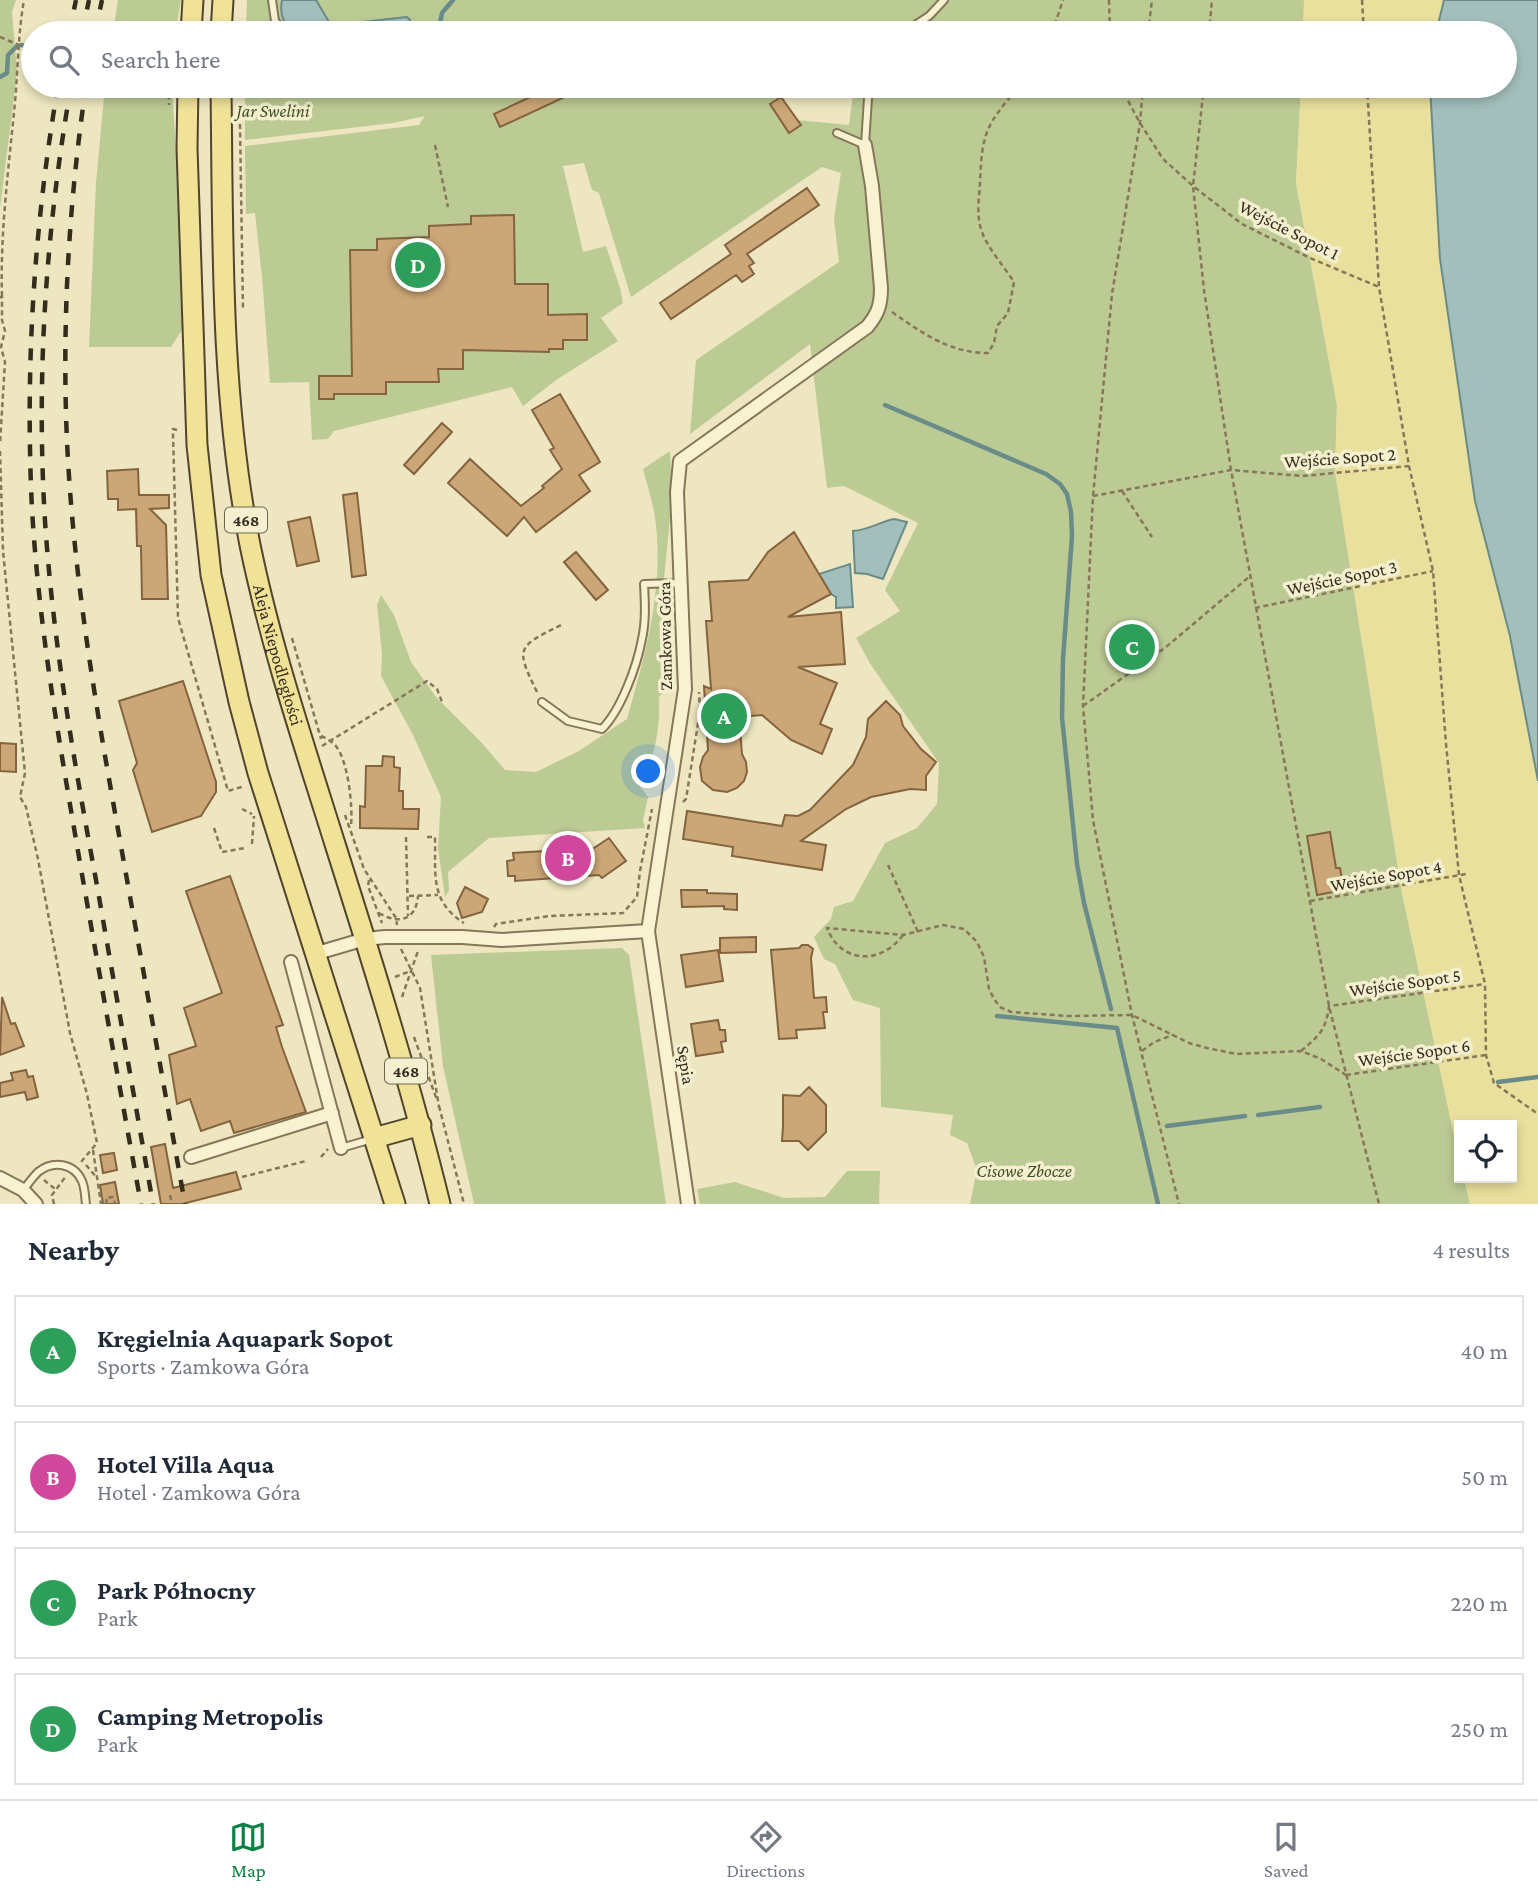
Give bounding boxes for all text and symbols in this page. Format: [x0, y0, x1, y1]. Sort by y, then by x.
search box [21, 21, 1517, 98]
icon: search [45, 41, 83, 79]
text: Search here [101, 45, 220, 74]
park label: Jar Swelini [233, 101, 310, 121]
street label: Wejście Sopot 1 [1235, 196, 1342, 265]
pin: D [395, 239, 441, 291]
street label: Wejście Sopot 2 [1283, 444, 1397, 473]
road number: 468 [225, 508, 267, 533]
street label: Wejście Sopot 3 [1285, 557, 1399, 600]
street label: Zamkowa Góra [654, 581, 676, 691]
street label: Aleja Niepodległości [249, 582, 307, 728]
pin: C [1109, 621, 1155, 673]
pin: A [701, 690, 747, 742]
your location [631, 754, 665, 788]
pin: B [545, 832, 591, 884]
street label: Wejście Sopot 4 [1329, 856, 1444, 897]
street label: Wejście Sopot 5 [1348, 965, 1462, 1002]
street label: Wejście Sopot 6 [1357, 1035, 1471, 1072]
street label: Sępia [673, 1044, 699, 1086]
road number: 468 [385, 1058, 427, 1084]
map controls [1454, 1120, 1517, 1183]
button: locate [1454, 1120, 1517, 1183]
park label: Cisowe Zbocze [976, 1161, 1072, 1181]
text: Nearby [28, 1233, 119, 1266]
text: 4 results [1432, 1237, 1510, 1263]
text: Kręgielnia Aquapark Sopot [97, 1324, 393, 1353]
text: A [46, 1338, 60, 1364]
text: 40 m [1460, 1338, 1508, 1364]
text: Sports · Zamkowa Góra [97, 1353, 309, 1379]
text: Hotel Villa Aqua [97, 1450, 274, 1479]
text: B [46, 1464, 60, 1490]
text: 50 m [1461, 1464, 1508, 1490]
text: Hotel · Zamkowa Góra [97, 1479, 301, 1505]
text: Park Północny [97, 1576, 255, 1605]
text: C [46, 1590, 60, 1616]
text: 220 m [1450, 1590, 1508, 1616]
text: Park [97, 1605, 138, 1631]
text: Camping Metropolis [97, 1702, 323, 1731]
text: D [45, 1716, 61, 1742]
text: 250 m [1450, 1716, 1508, 1742]
text: Park [97, 1731, 138, 1757]
tab: Map [229, 1818, 267, 1881]
tab: Directions [726, 1818, 805, 1881]
tab: Saved [1264, 1818, 1309, 1881]

